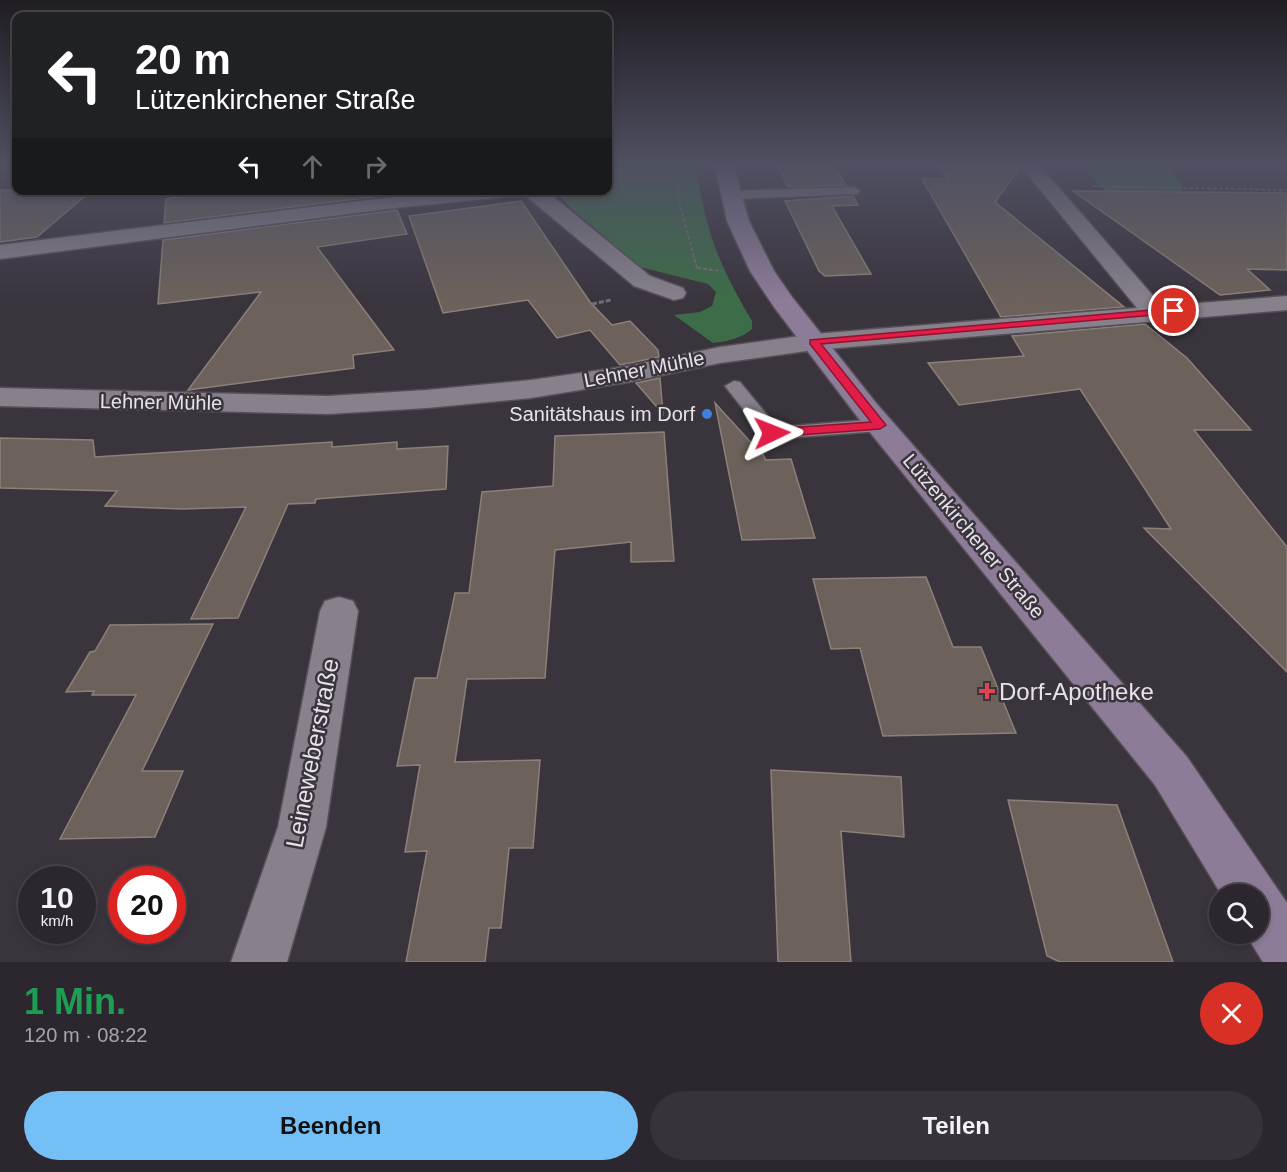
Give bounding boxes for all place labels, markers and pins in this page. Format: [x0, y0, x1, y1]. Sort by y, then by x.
pin [1148, 285, 1199, 336]
place label: Sanitätshaus im Dorf [509, 403, 695, 425]
marker: Sanitätshaus im Dorf [700, 407, 714, 421]
place label: Dorf-Apotheke [999, 678, 1154, 705]
marker: Dorf-Apotheke [980, 684, 994, 698]

